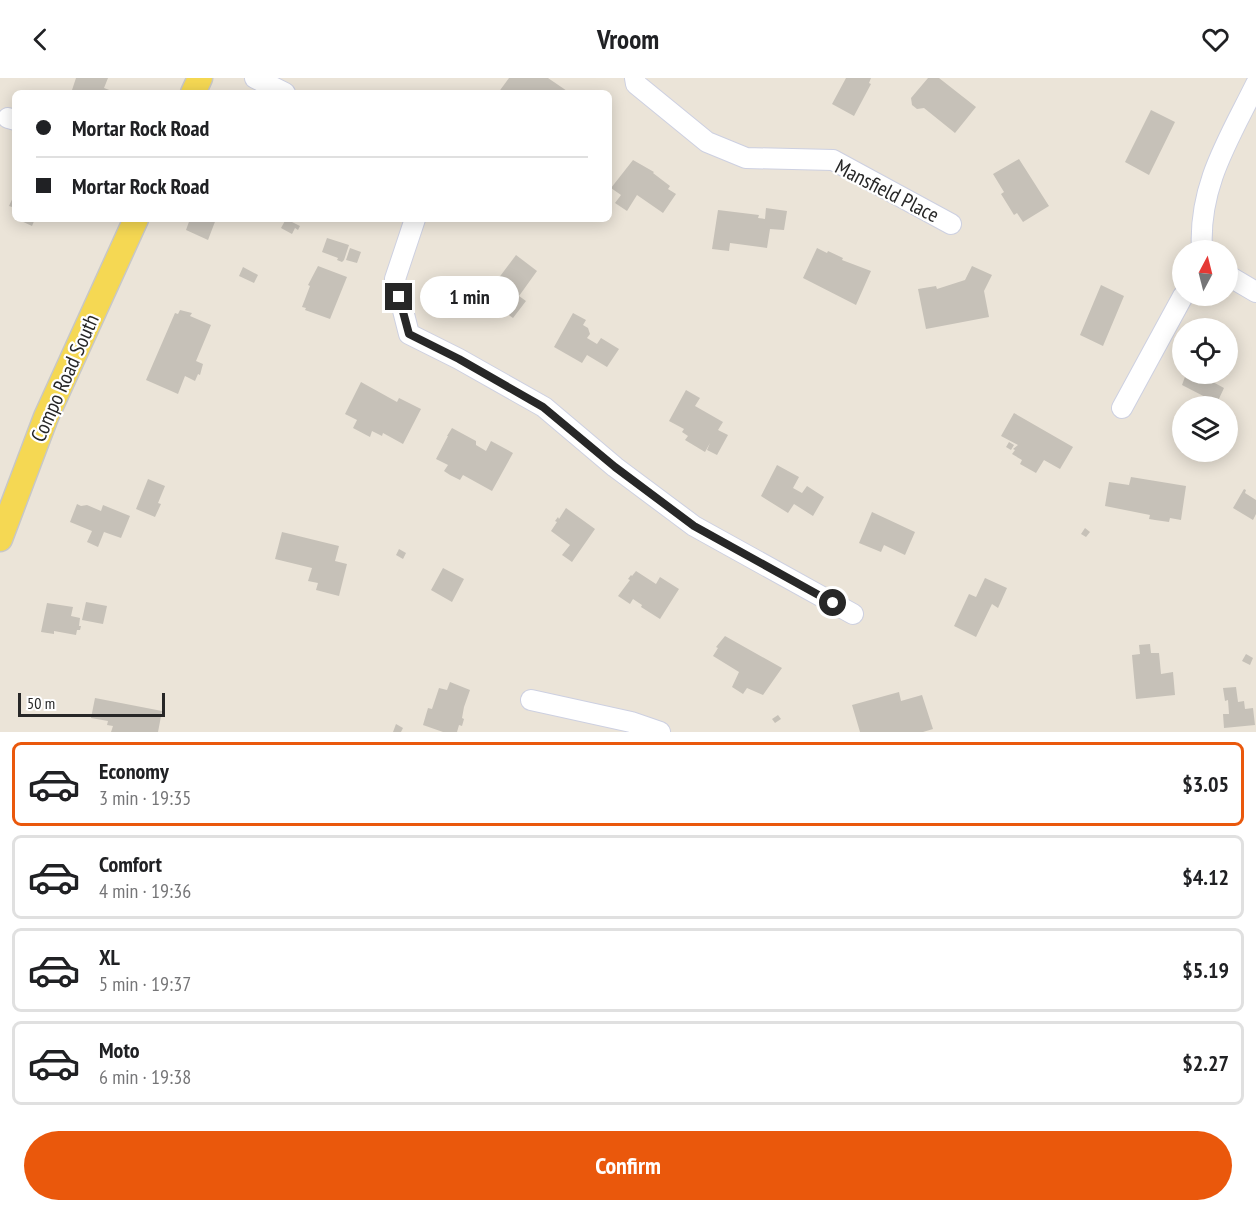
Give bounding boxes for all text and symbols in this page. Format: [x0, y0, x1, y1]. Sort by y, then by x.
text: Vroom [597, 22, 659, 56]
icon: back [24, 23, 57, 56]
icon: heart [1199, 23, 1232, 56]
text: Mortar Rock Road [72, 114, 209, 142]
street label: Mansfield Place [831, 153, 944, 228]
text: Mortar Rock Road [72, 172, 209, 200]
north arrow [1172, 240, 1238, 306]
map controls [1172, 240, 1238, 462]
callout: 1 min [420, 276, 519, 318]
route end [385, 283, 412, 310]
text: 1 min [449, 284, 490, 310]
street label: Compo Road South [24, 310, 105, 446]
button: locate [1172, 318, 1238, 384]
button: layers [1172, 396, 1238, 462]
route start [819, 589, 846, 616]
scale bar [18, 690, 165, 718]
text: 50 m [27, 693, 55, 713]
icon: car [27, 757, 81, 811]
text: Economy [99, 757, 169, 785]
text: $3.05 [1182, 770, 1229, 798]
text: 3 min · 19:35 [99, 785, 191, 811]
icon: car [27, 850, 81, 904]
text: Comfort [99, 850, 162, 878]
text: $4.12 [1182, 863, 1229, 891]
text: 4 min · 19:36 [99, 878, 191, 904]
icon: car [27, 943, 81, 997]
text: XL [99, 943, 120, 971]
text: $5.19 [1182, 956, 1229, 984]
text: 5 min · 19:37 [99, 971, 191, 997]
icon: car [27, 1036, 81, 1090]
text: Moto [99, 1036, 140, 1064]
text: $2.27 [1182, 1049, 1229, 1077]
text: 6 min · 19:38 [99, 1064, 191, 1090]
button: Confirm [24, 1131, 1232, 1200]

